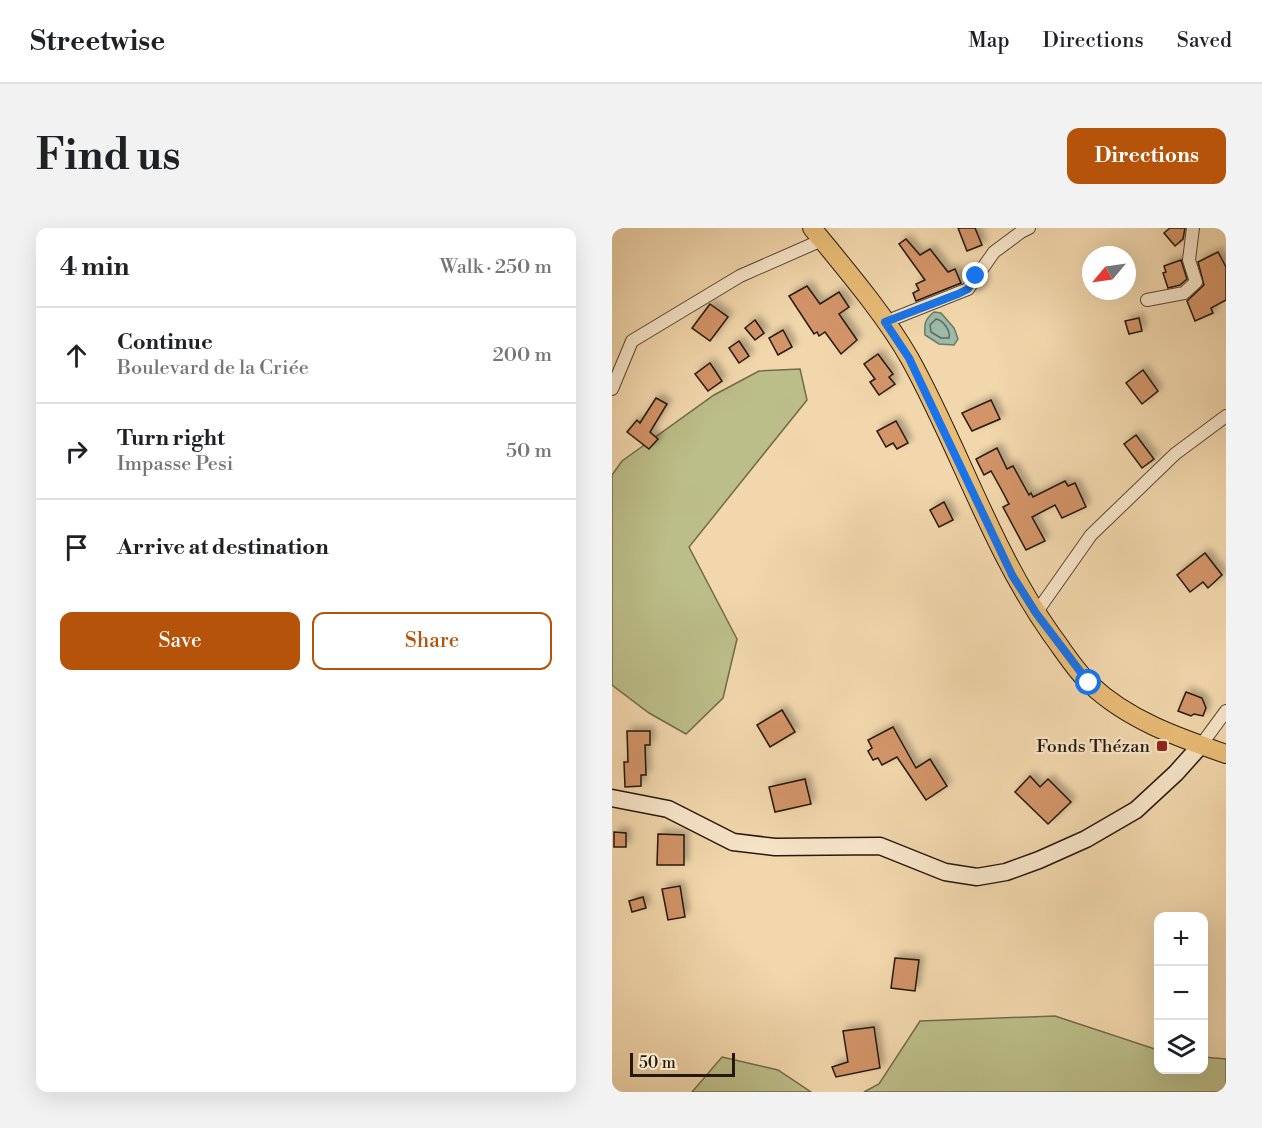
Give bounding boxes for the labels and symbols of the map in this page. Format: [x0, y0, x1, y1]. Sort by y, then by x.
north arrow [1082, 246, 1136, 300]
route end [962, 262, 988, 288]
route start [1075, 669, 1101, 695]
place label: Fonds Thézan [1036, 735, 1150, 758]
marker: Fonds Thézan [1155, 739, 1169, 753]
scale bar [630, 1050, 735, 1078]

